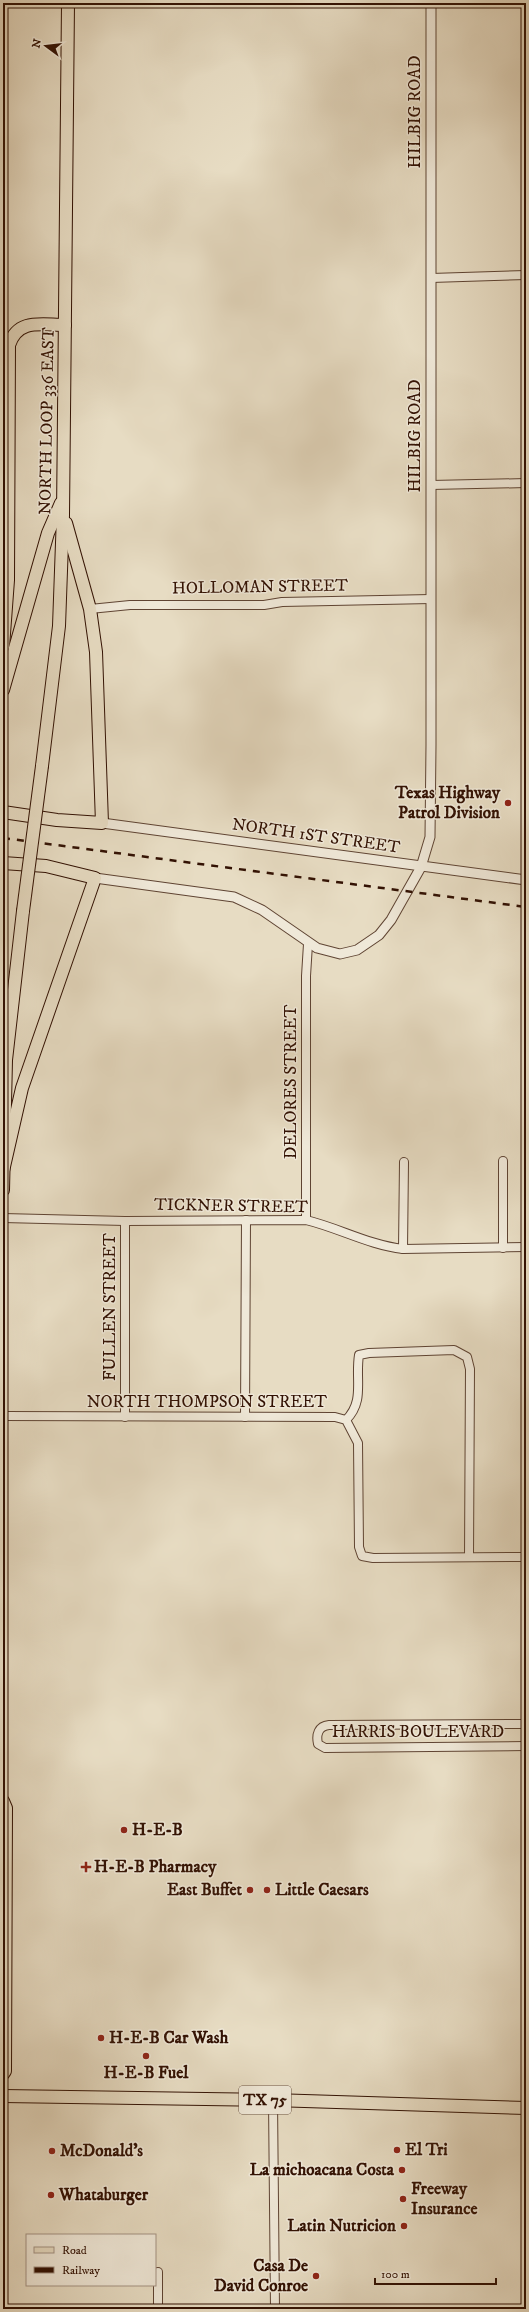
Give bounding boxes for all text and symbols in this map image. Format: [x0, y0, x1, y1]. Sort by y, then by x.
north arrow [26, 26, 66, 66]
text: N [29, 37, 45, 50]
street label: HILBIG ROAD [404, 55, 426, 169]
street label: NORTH LOOP 336 EAST [34, 327, 60, 515]
street label: HILBIG ROAD [404, 379, 426, 493]
street label: HOLLOMAN STREET [172, 574, 348, 600]
place label: Texas Highway Patrol Division [394, 782, 501, 824]
marker: Texas Highway Patrol Division [503, 798, 513, 808]
street label: NORTH 1ST STREET [231, 813, 402, 859]
street label: DELORES STREET [280, 1005, 302, 1159]
street label: TICKNER STREET [154, 1194, 308, 1218]
street label: FULLEN STREET [99, 1233, 121, 1381]
street label: NORTH THOMPSON STREET [87, 1391, 327, 1413]
street label: HARRIS BOULEVARD [332, 1721, 504, 1743]
place label: H-E-B [132, 1819, 183, 1841]
marker: H-E-B [119, 1825, 129, 1835]
place label: H-E-B Pharmacy [94, 1856, 217, 1878]
marker: H-E-B Pharmacy [81, 1862, 91, 1872]
place label: East Buffet [167, 1879, 243, 1901]
place label: Little Caesars [275, 1879, 369, 1901]
marker: East Buffet [245, 1885, 255, 1895]
marker: Little Caesars [262, 1885, 272, 1895]
place label: H-E-B Car Wash [109, 2027, 228, 2049]
marker: H-E-B Car Wash [96, 2033, 106, 2043]
marker: H-E-B Fuel [141, 2051, 151, 2061]
place label: H-E-B Fuel [104, 2062, 189, 2084]
road number: TX 75 [239, 2086, 291, 2114]
place label: El Tri [405, 2139, 448, 2161]
place label: McDonald's [60, 2140, 143, 2162]
marker: El Tri [392, 2145, 402, 2155]
marker: McDonald's [47, 2146, 57, 2156]
place label: La michoacana Costa [250, 2159, 395, 2181]
marker: La michoacana Costa [397, 2165, 407, 2175]
place label: Freeway Insurance [411, 2178, 478, 2220]
place label: Whataburger [58, 2184, 149, 2206]
marker: Whataburger [46, 2190, 56, 2200]
marker: Freeway Insurance [398, 2194, 408, 2204]
place label: Latin Nutricion [287, 2215, 396, 2237]
marker: Latin Nutricion [399, 2221, 409, 2231]
legend [26, 2234, 156, 2286]
text: Road [62, 2243, 87, 2258]
place label: Casa De David Conroe [214, 2255, 308, 2297]
scale bar [375, 2260, 496, 2286]
text: Railway [62, 2263, 100, 2278]
text: 100 m [381, 2267, 410, 2282]
marker: Casa De David Conroe [311, 2271, 321, 2281]

